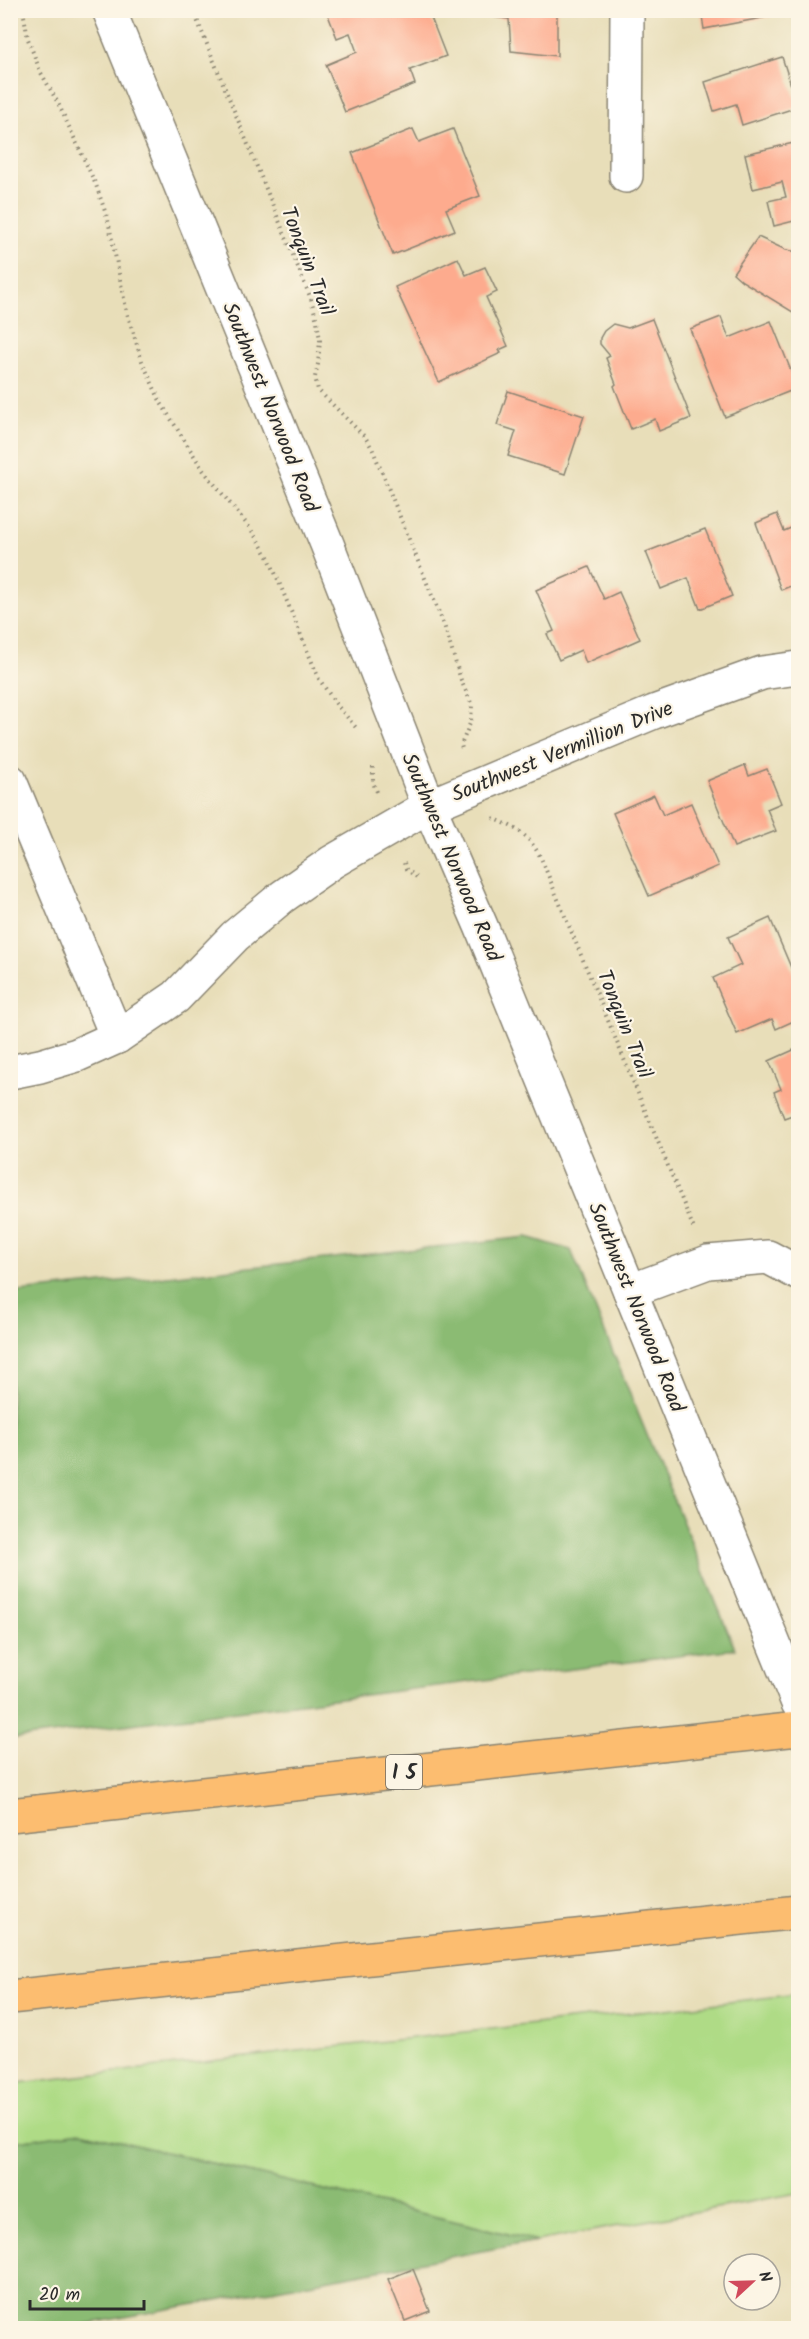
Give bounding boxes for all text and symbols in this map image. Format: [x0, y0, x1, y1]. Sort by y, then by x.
street label: Tonquin Trail [271, 202, 343, 321]
street label: Southwest Norwood Road [212, 298, 327, 518]
street label: Southwest Vermillion Drive [447, 693, 679, 812]
street label: Southwest Norwood Road [392, 748, 510, 968]
street label: Tonquin Trail [587, 965, 660, 1084]
street label: Southwest Norwood Road [578, 1198, 693, 1418]
road number: I 5 [386, 1755, 422, 1789]
north arrow [722, 2252, 782, 2312]
text: N [751, 2268, 778, 2286]
scale bar [30, 2273, 144, 2311]
text: 20 m [39, 2281, 80, 2310]

